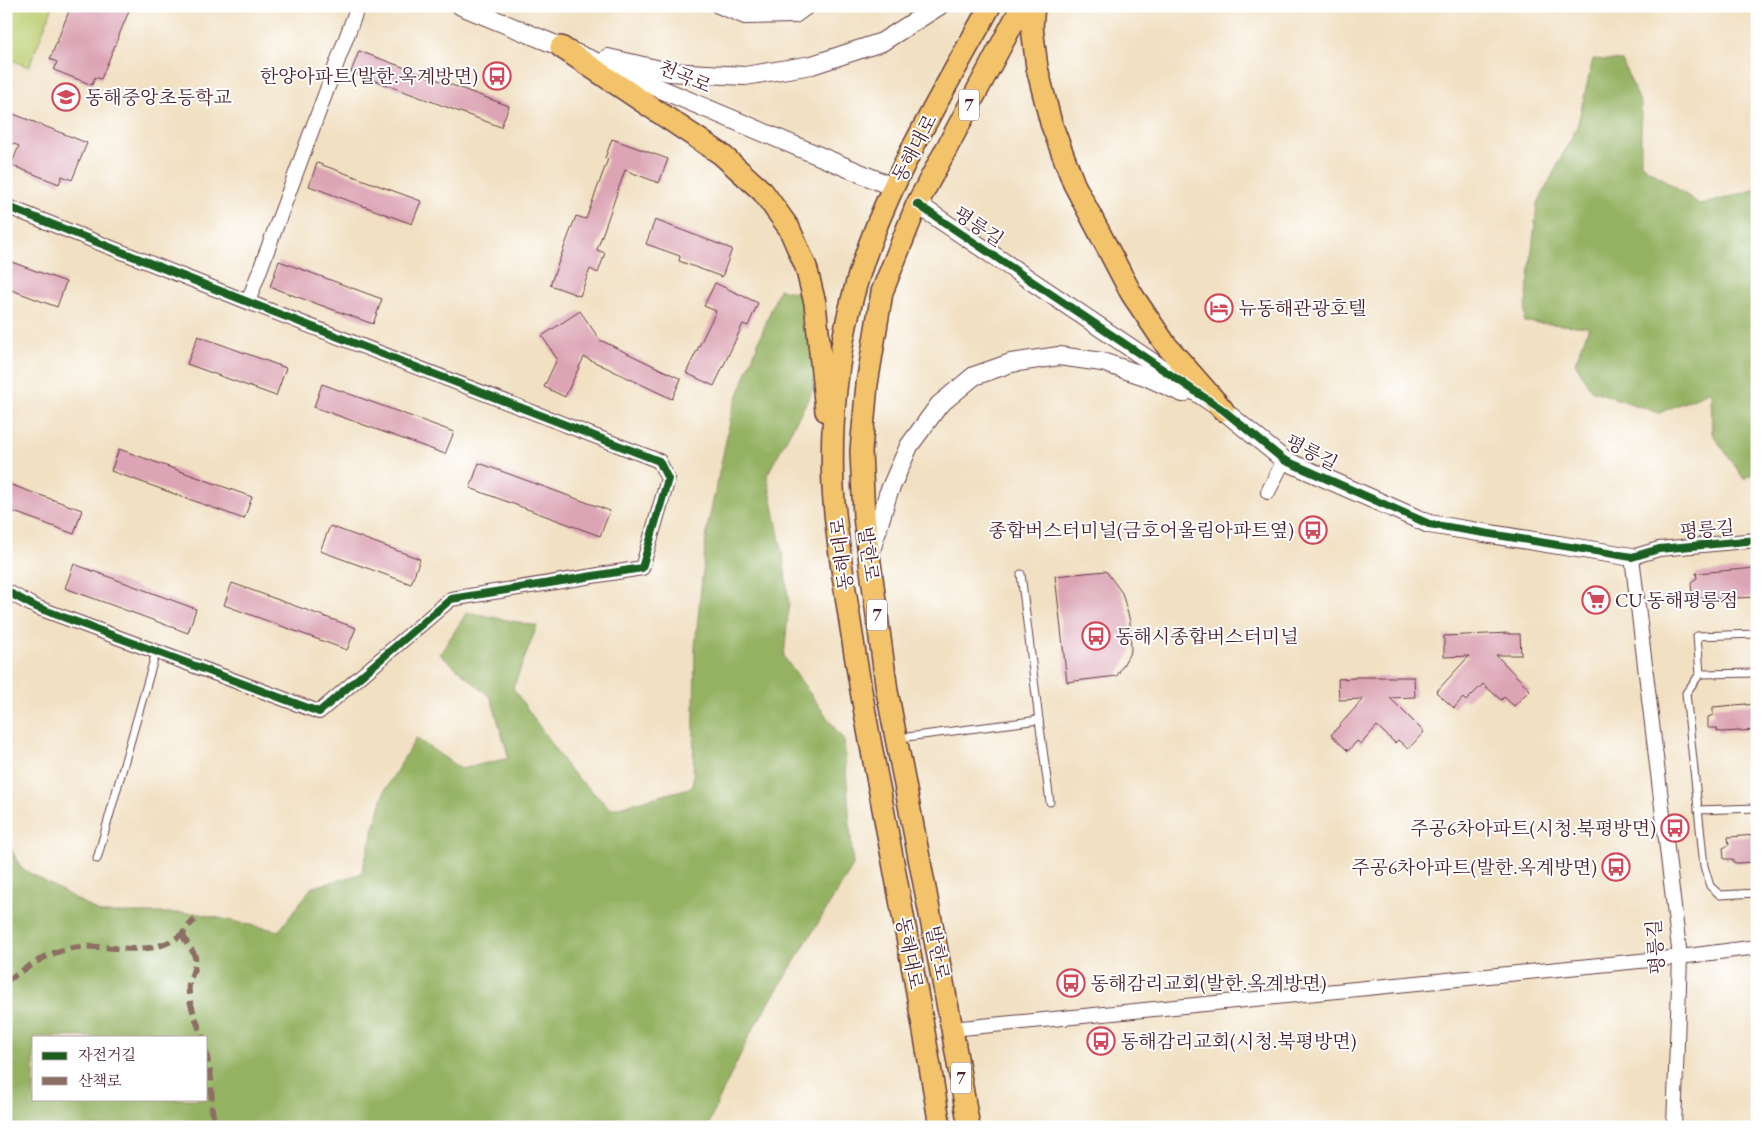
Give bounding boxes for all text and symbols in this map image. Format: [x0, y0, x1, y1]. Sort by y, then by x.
street label: 천곡로 [655, 54, 715, 99]
bus stop icon: 한양아파트(발한.옥계방면) [482, 61, 512, 91]
place label: 한양아파트(발한.옥계방면) [260, 64, 478, 89]
school or university icon: 동해중앙초등학교 [51, 82, 81, 112]
place label: 동해중앙초등학교 [85, 85, 232, 110]
road number: 7 [959, 90, 979, 120]
street label: 동해대로 [886, 110, 943, 187]
street label: 평릉길 [949, 201, 1009, 252]
hotel icon: 뉴동해관광호텔 [1204, 293, 1234, 323]
place label: 뉴동해관광호텔 [1238, 296, 1366, 321]
street label: 평릉길 [1282, 429, 1342, 476]
bus stop icon: 종합버스터미널(금호어울림아파트옆) [1298, 515, 1328, 545]
street label: 평릉길 [1679, 515, 1736, 544]
street label: 동해대로 [825, 516, 858, 592]
place label: 종합버스터미널(금호어울림아파트옆) [988, 518, 1294, 543]
street label: 발한로 [852, 525, 885, 583]
supermarket icon: CU 동해평릉점 [1581, 585, 1611, 615]
place label: CU 동해평릉점 [1615, 588, 1738, 613]
road number: 7 [867, 600, 887, 630]
bus stop icon: 동해시종합버스터미널 [1081, 621, 1111, 651]
place label: 동해시종합버스터미널 [1115, 624, 1299, 649]
bus stop icon: 주공6차아파트(시청.북평방면) [1660, 813, 1690, 843]
place label: 주공6차아파트(시청.북평방면) [1410, 816, 1656, 841]
bus stop icon: 주공6차아파트(발한.옥계방면) [1601, 852, 1631, 882]
place label: 주공6차아파트(발한.옥계방면) [1351, 855, 1597, 880]
street label: 동해대로 [890, 915, 929, 992]
street label: 평릉길 [1641, 919, 1670, 975]
street label: 발한로 [920, 924, 955, 983]
bus stop icon: 동해감리교회(발한.옥계방면) [1056, 968, 1086, 998]
place label: 동해감리교회(발한.옥계방면) [1090, 971, 1327, 996]
bus stop icon: 동해감리교회(시청.북평방면) [1086, 1026, 1116, 1056]
place label: 동해감리교회(시청.북평방면) [1120, 1029, 1357, 1054]
legend [32, 1036, 208, 1100]
text: 자전거길 [78, 1045, 136, 1064]
road number: 7 [951, 1062, 971, 1094]
text: 산책로 [78, 1071, 122, 1090]

